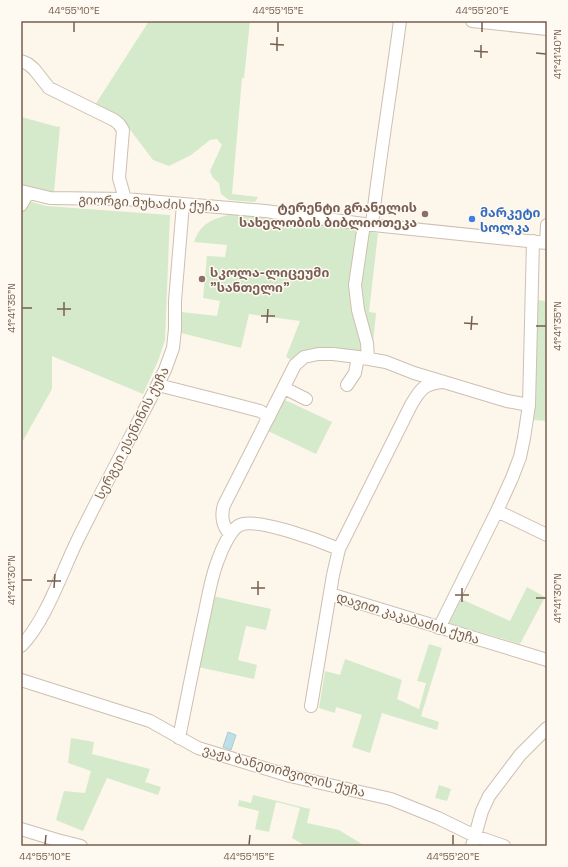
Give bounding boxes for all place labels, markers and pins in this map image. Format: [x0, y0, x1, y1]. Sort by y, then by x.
place label: ტერენტი გრანელის სახელობის ბიბლიოთეკა [239, 199, 417, 231]
place label: მარკეტი სოლკა [480, 204, 541, 236]
marker: ტერენტი გრანელის სახელობის ბიბლიოთეკა [420, 209, 430, 219]
marker: მარკეტი სოლკა [467, 214, 477, 224]
place label: სკოლა-ლიცეუმი "სანთელი" [210, 264, 329, 296]
marker: სკოლა-ლიცეუმი "სანთელი" [197, 274, 207, 284]

